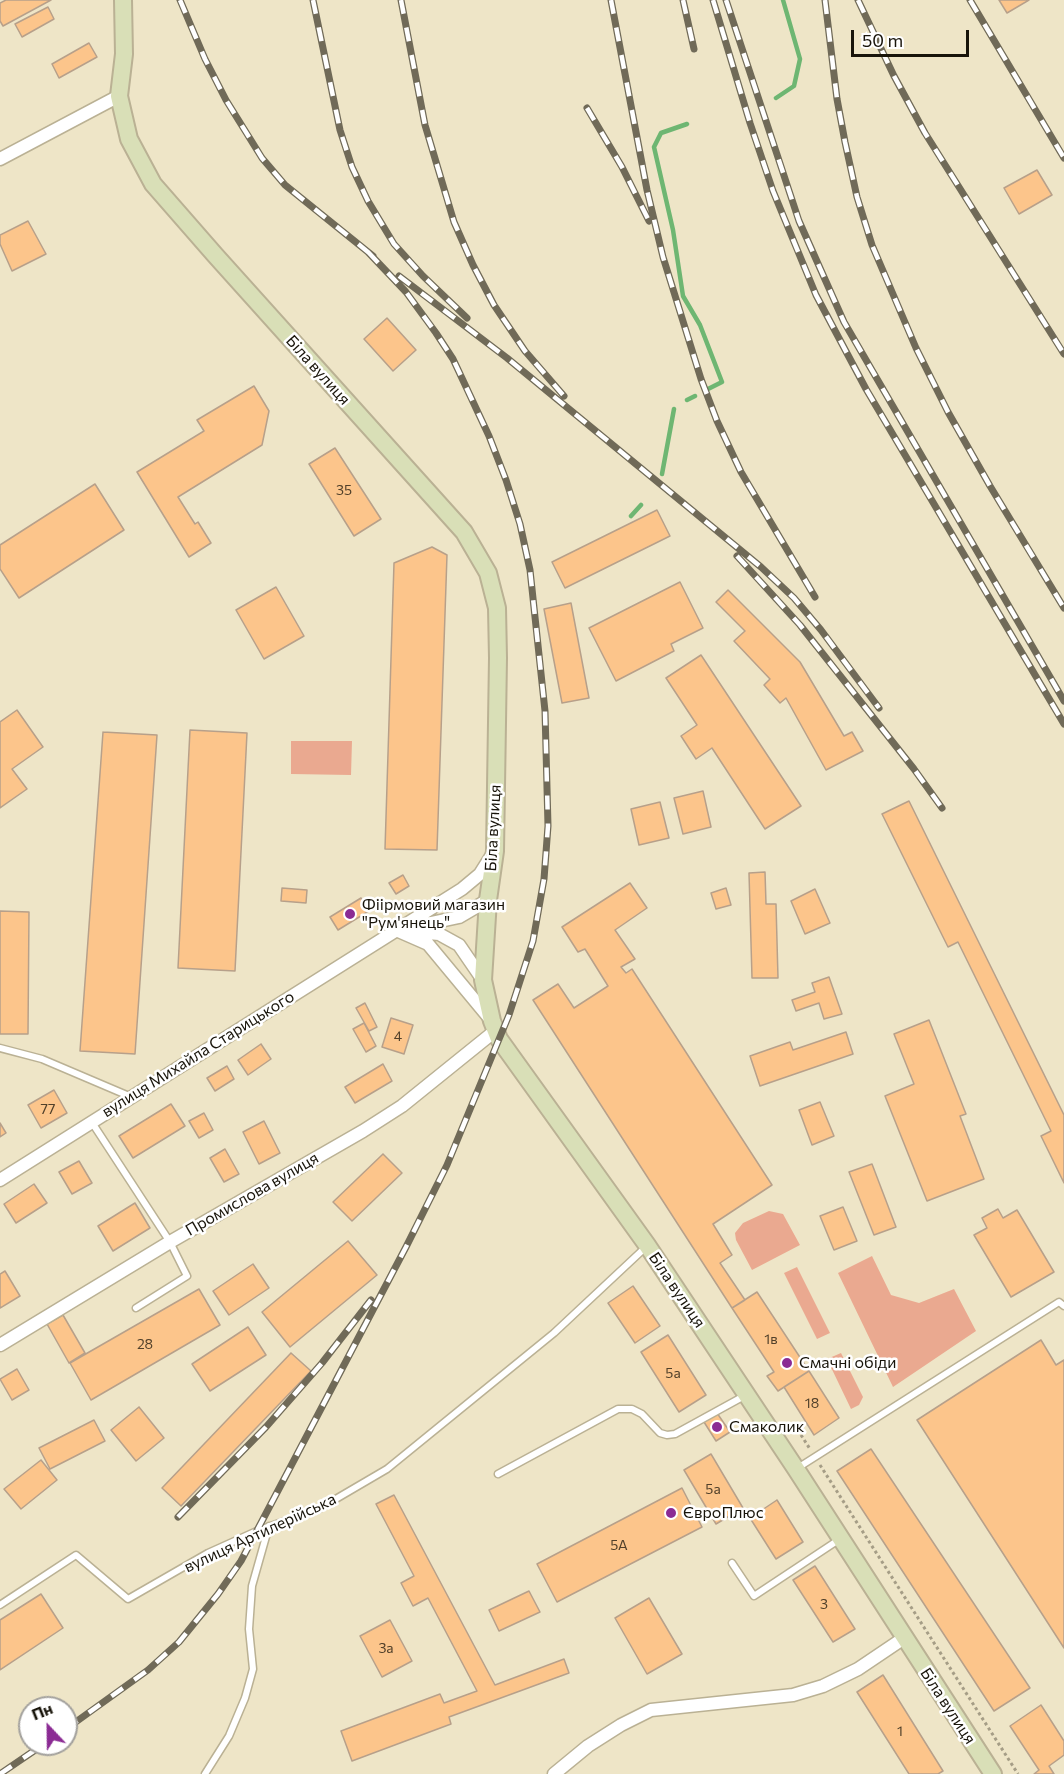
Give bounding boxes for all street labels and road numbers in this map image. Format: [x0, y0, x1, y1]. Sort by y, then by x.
street label: Біла вулиця [282, 331, 354, 409]
street label: Біла вулиця [481, 784, 505, 872]
street label: вулиця Михайла Старицького [98, 987, 298, 1121]
street label: Промислова вулиця [182, 1148, 322, 1240]
street label: Біла вулиця [645, 1249, 709, 1331]
street label: вулиця Артилерійська [181, 1489, 339, 1577]
street label: Біла вулиця [916, 1664, 980, 1748]

